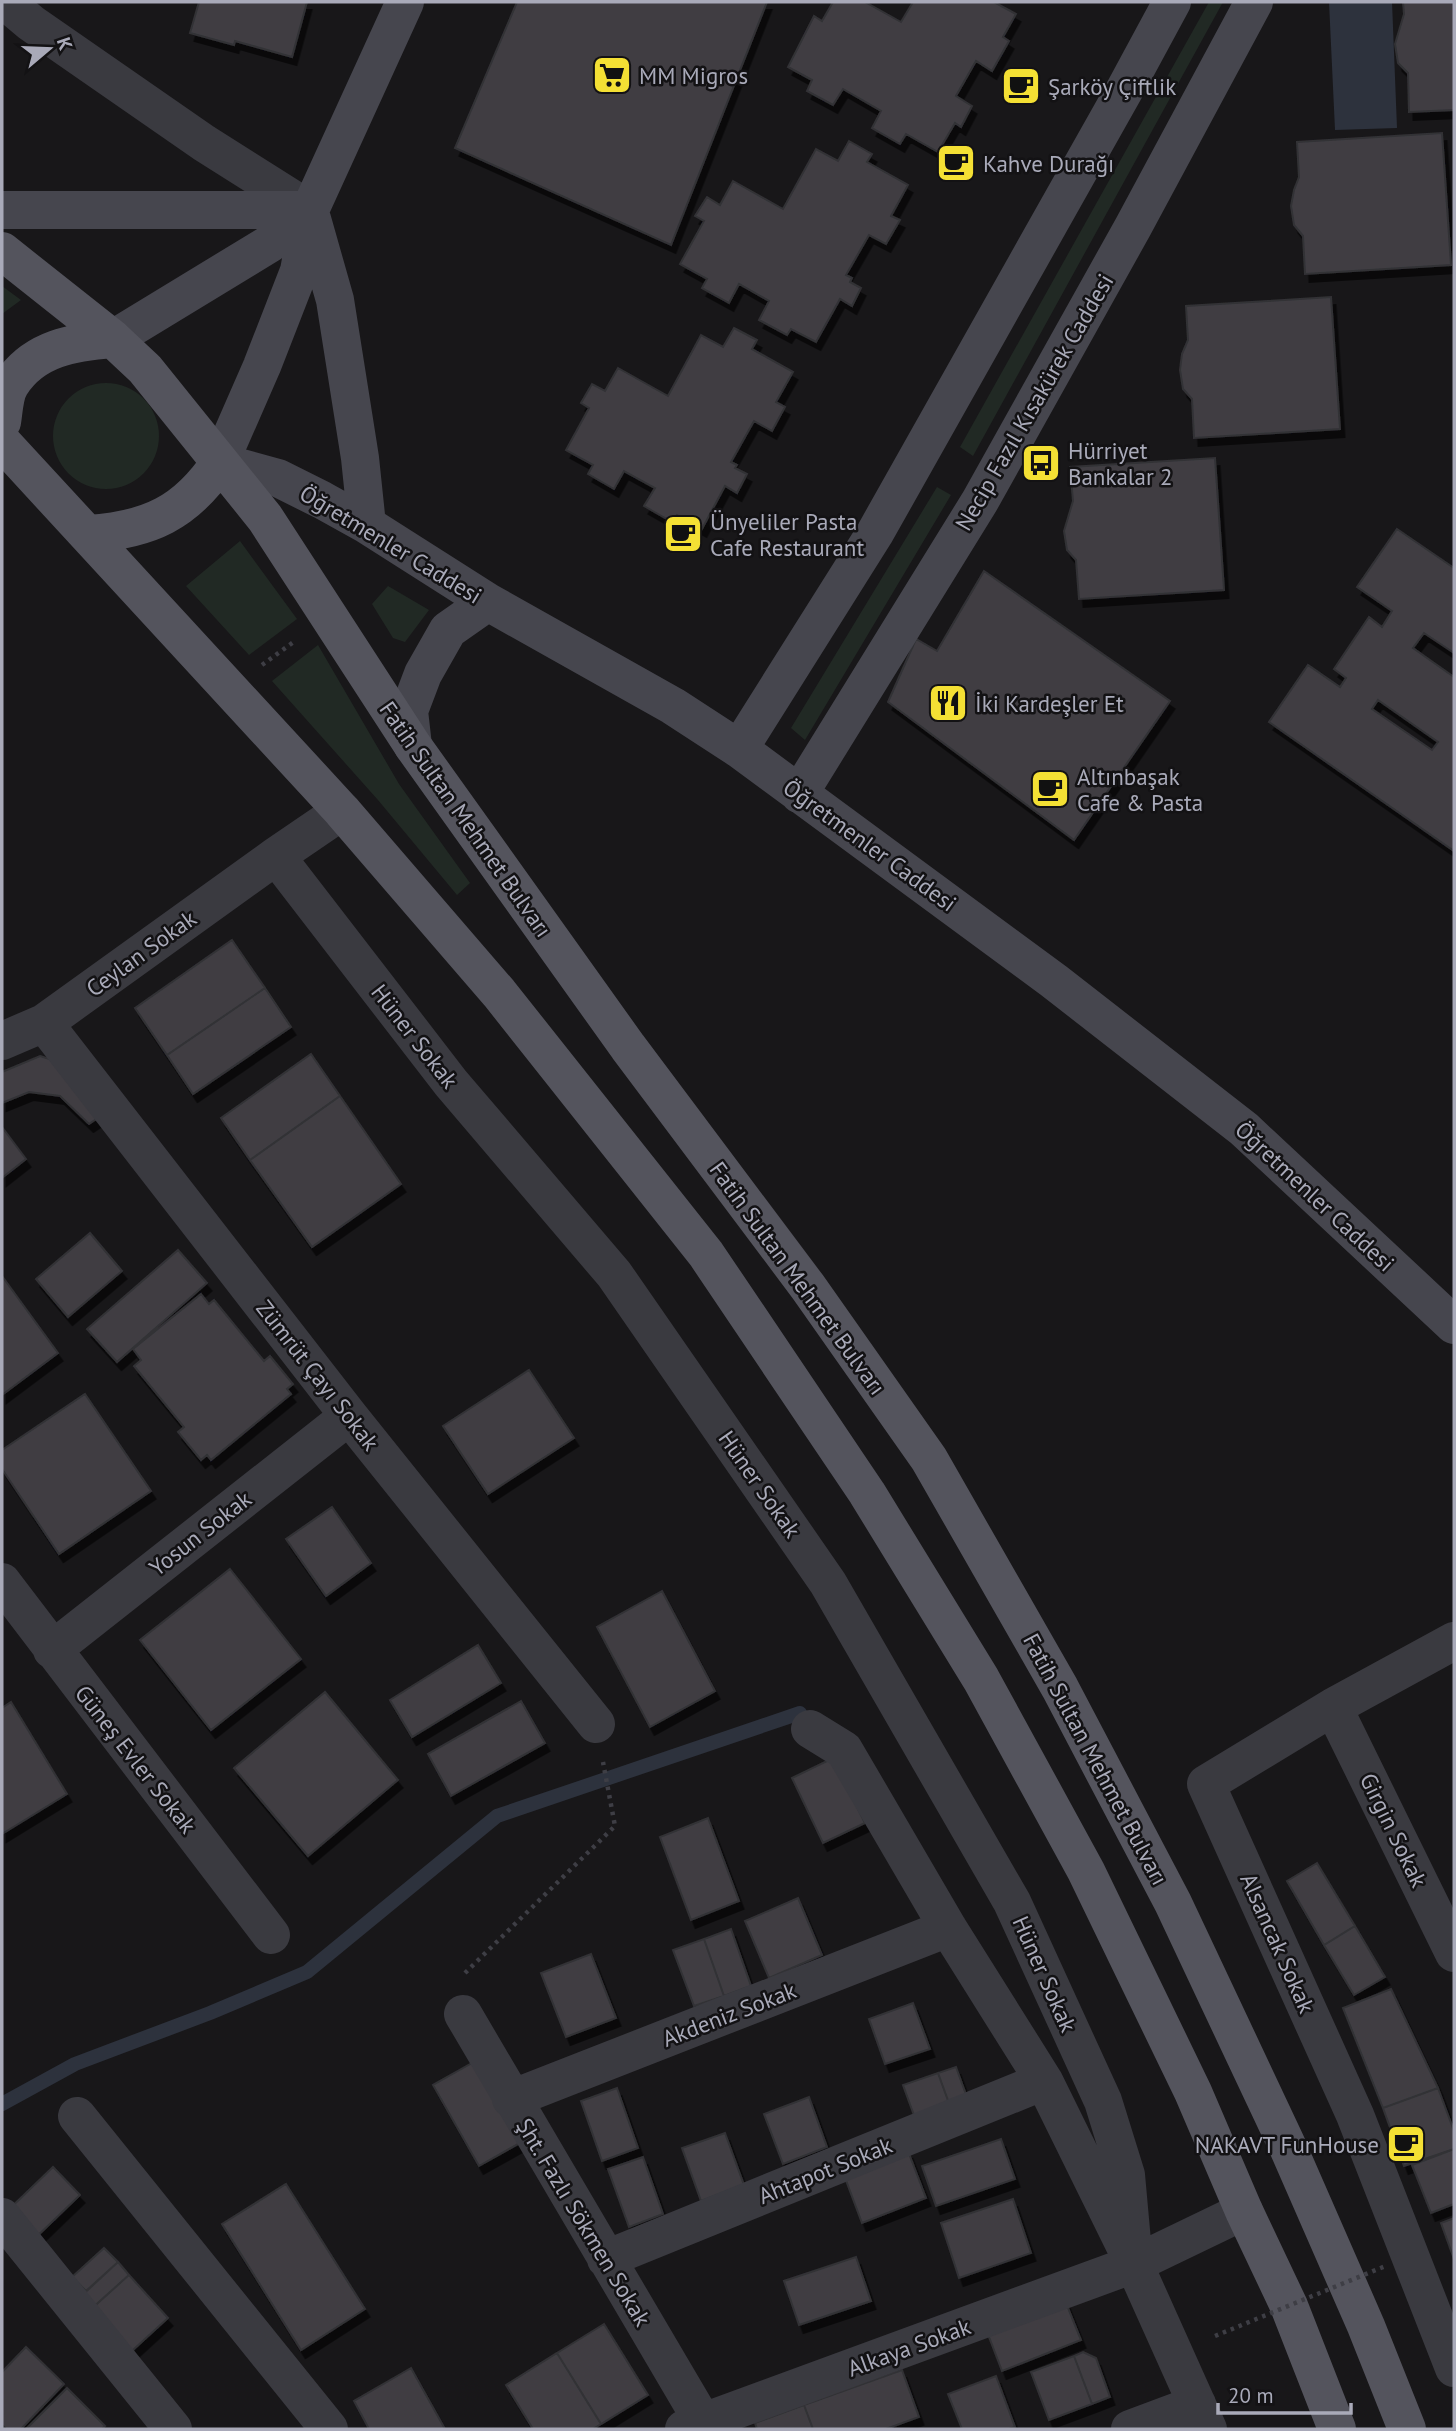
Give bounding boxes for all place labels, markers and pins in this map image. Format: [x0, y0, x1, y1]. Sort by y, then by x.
supermarket icon: MM Migros [591, 54, 633, 96]
place label: MM Migros [639, 61, 748, 90]
cafe icon: Şarköy Çiftlik [1000, 65, 1042, 107]
place label: Şarköy Çiftlik [1048, 72, 1176, 101]
cafe icon: Kahve Durağı [935, 142, 977, 184]
place label: Kahve Durağı [983, 149, 1114, 178]
place label: Hürriyet Bankalar 2 [1068, 436, 1172, 491]
bus stop icon: Hürriyet Bankalar 2 [1020, 442, 1062, 484]
place label: Ünyeliler Pasta Cafe Restaurant [710, 507, 864, 562]
cafe icon: Ünyeliler Pasta Cafe Restaurant [662, 513, 704, 555]
restaurant icon: İki Kardeşler Et [927, 682, 969, 724]
place label: İki Kardeşler Et [975, 689, 1124, 718]
place label: Altınbaşak Cafe & Pasta [1077, 762, 1203, 817]
cafe icon: Altınbaşak Cafe & Pasta [1029, 768, 1071, 810]
cafe icon: NAKAVT FunHouse [1385, 2123, 1427, 2165]
place label: NAKAVT FunHouse [1195, 2130, 1379, 2159]

